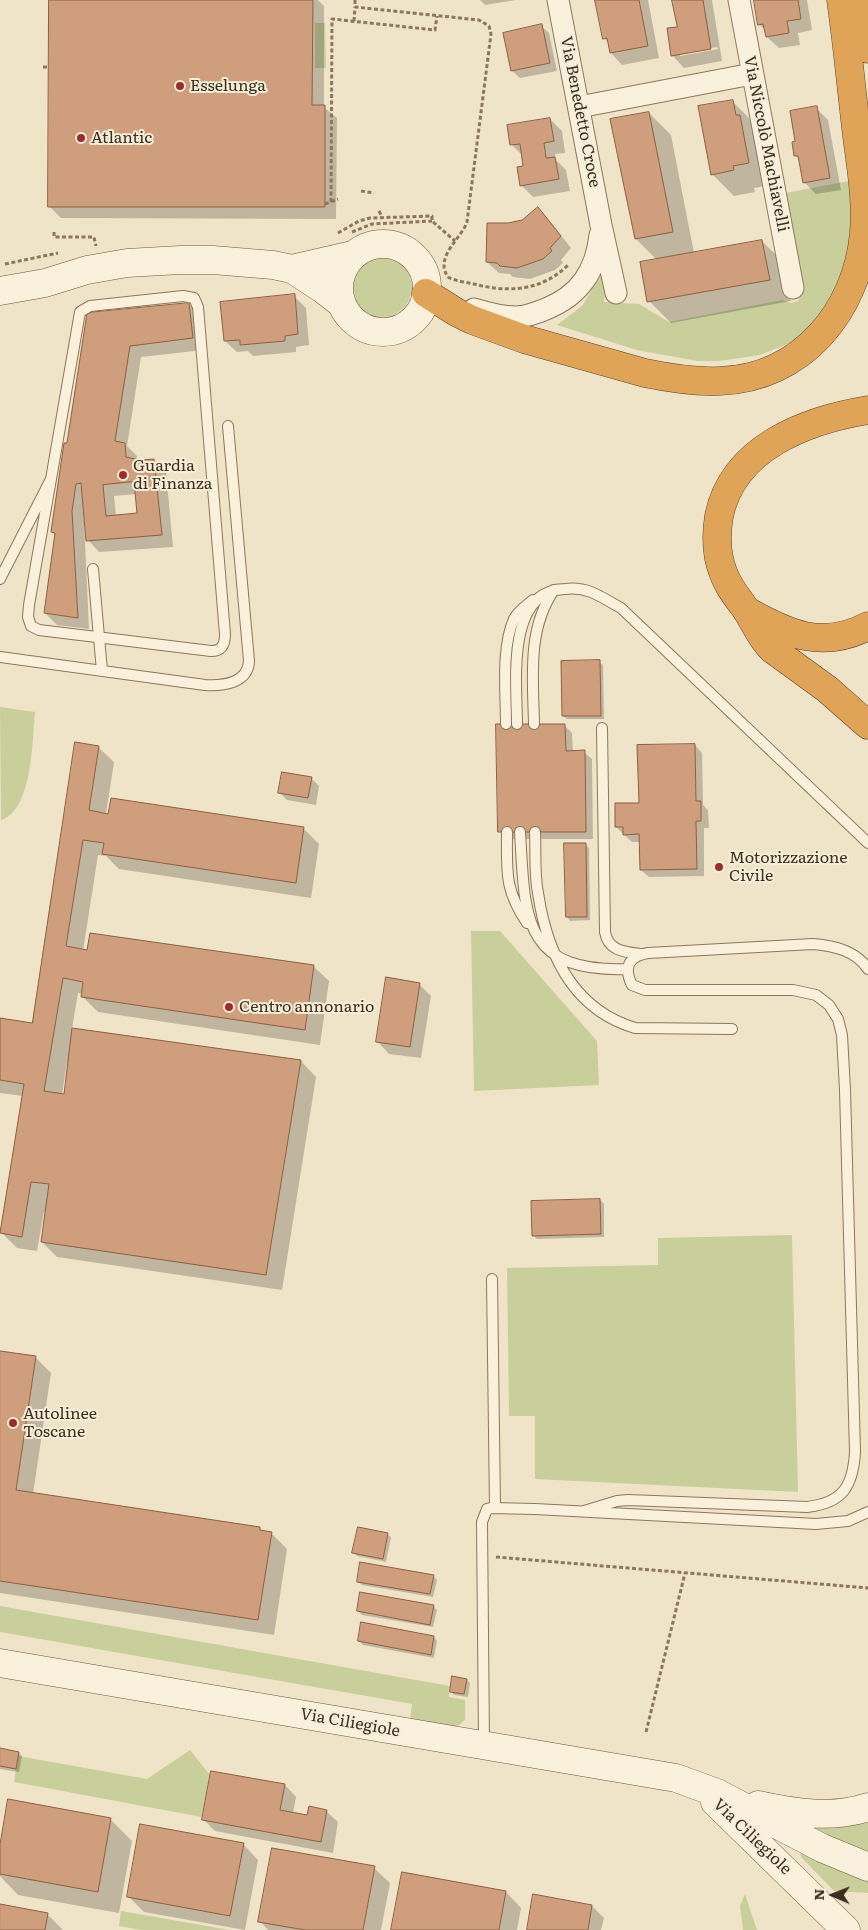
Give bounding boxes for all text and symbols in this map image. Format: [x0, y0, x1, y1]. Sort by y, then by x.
street label: Via Benedetto Croce [556, 35, 604, 189]
street label: Via Niccolò Machiavelli [740, 54, 792, 234]
place label: Esselunga [190, 76, 266, 96]
marker: Esselunga [174, 80, 186, 92]
place label: Atlantic [91, 128, 152, 148]
marker: Atlantic [75, 132, 87, 144]
place label: Guardia di Finanza [133, 456, 212, 494]
marker: Guardia di Finanza [117, 469, 129, 481]
place label: Motorizzazione Civile [729, 848, 848, 886]
marker: Motorizzazione Civile [713, 861, 725, 873]
place label: Centro annonario [239, 997, 374, 1017]
marker: Centro annonario [223, 1001, 235, 1013]
place label: Autolinee Toscane [23, 1404, 97, 1442]
marker: Autolinee Toscane [7, 1417, 19, 1429]
street label: Via Ciliegiole [299, 1705, 401, 1741]
street label: Via Ciliegiole [709, 1795, 795, 1879]
north arrow [808, 1870, 858, 1920]
text: N [808, 1889, 828, 1901]

